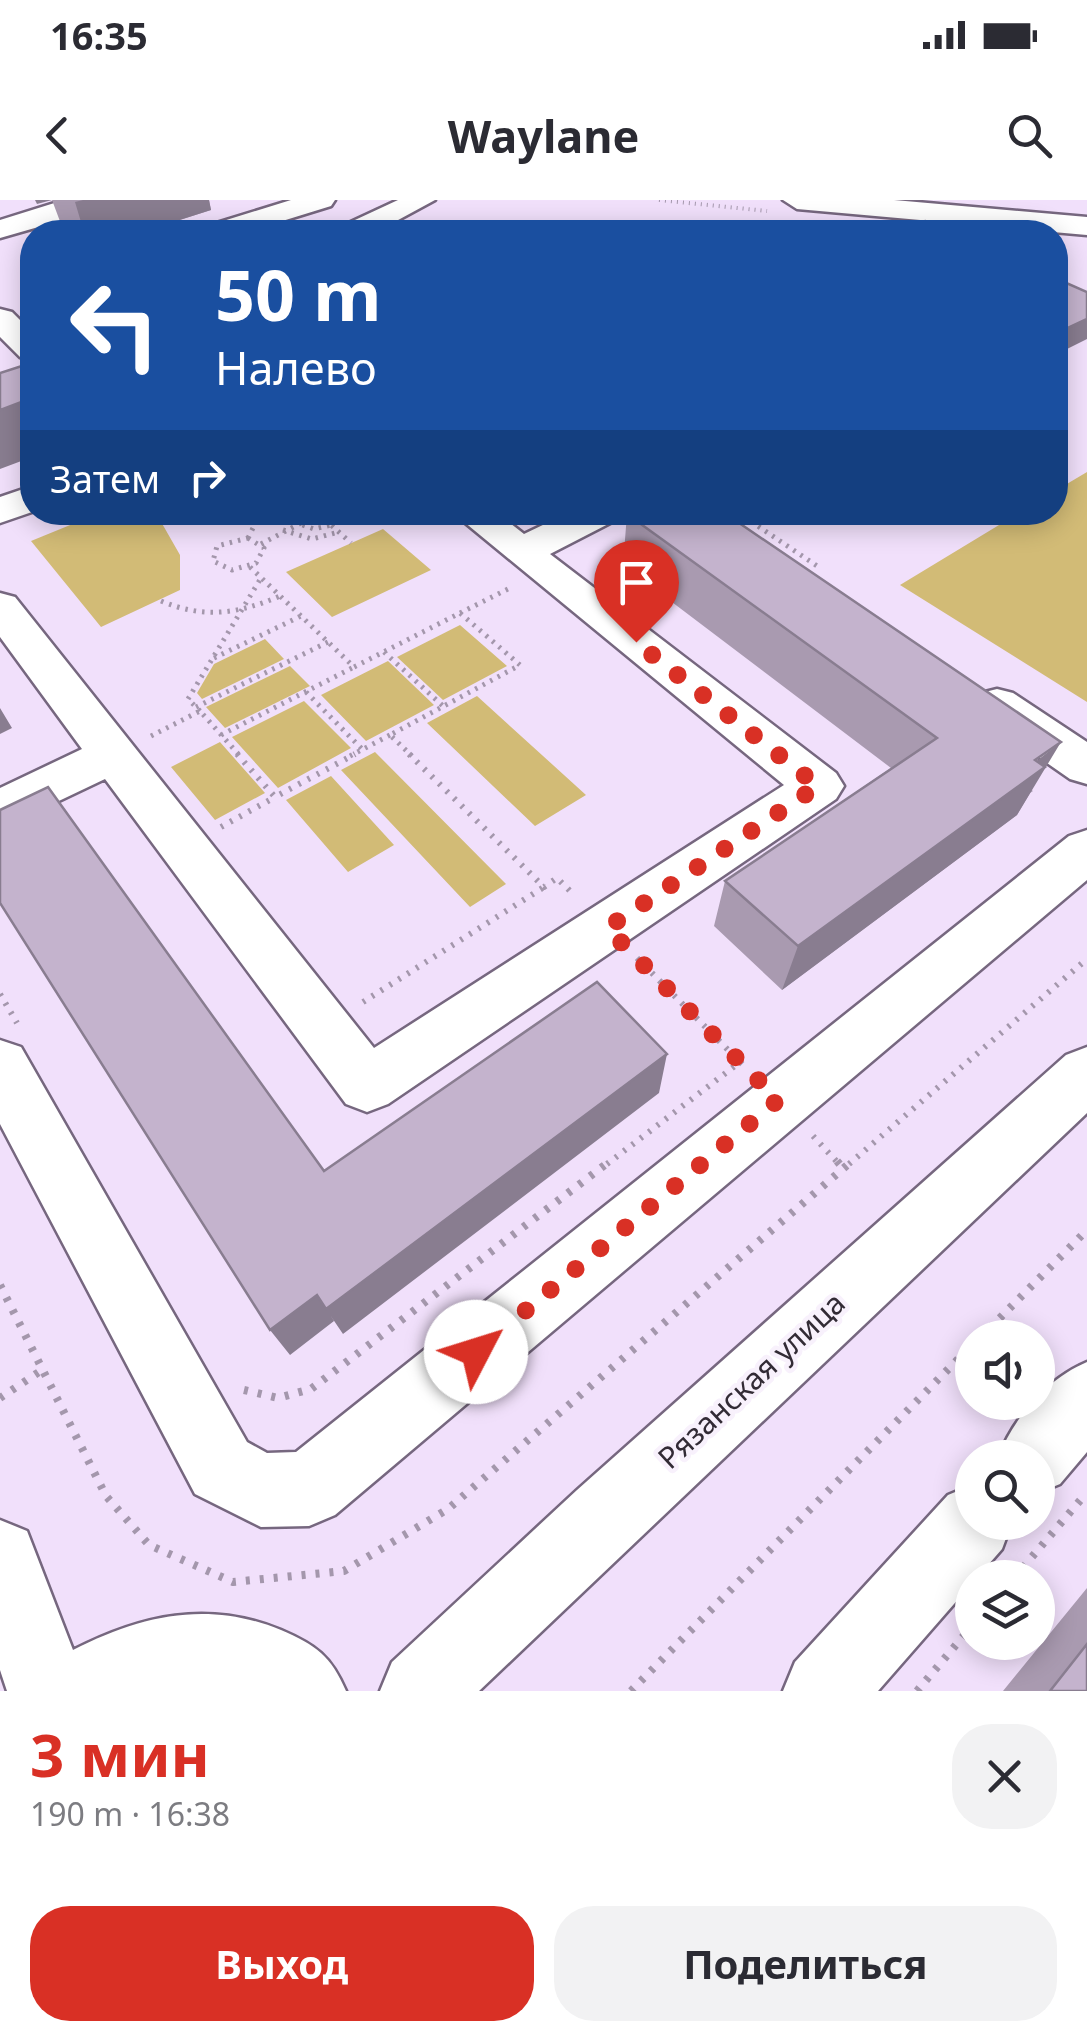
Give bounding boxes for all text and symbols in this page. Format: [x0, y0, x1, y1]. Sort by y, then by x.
text: 16:35 [50, 9, 148, 61]
text: Waylane [448, 105, 639, 166]
icon: back [30, 108, 85, 163]
icon: search [1002, 108, 1057, 163]
text: 50 m [215, 246, 382, 342]
icon: left [50, 260, 180, 390]
text: Налево [215, 337, 377, 398]
icon: right [180, 450, 235, 505]
text: Затем [50, 452, 160, 504]
pin [594, 540, 679, 643]
icon: arrive [609, 555, 664, 610]
street label: Рязанская улица [649, 1282, 853, 1477]
position arrow [424, 1300, 528, 1404]
map controls [955, 1320, 1055, 1660]
button: sound [955, 1320, 1055, 1420]
button: search [955, 1440, 1055, 1540]
button: layers [955, 1560, 1055, 1660]
text: 3 мин [30, 1713, 210, 1795]
button: close [952, 1724, 1057, 1829]
text: 190 m · 16:38 [30, 1792, 230, 1835]
button: Выход [30, 1906, 534, 2021]
button: Поделиться [554, 1906, 1057, 2021]

